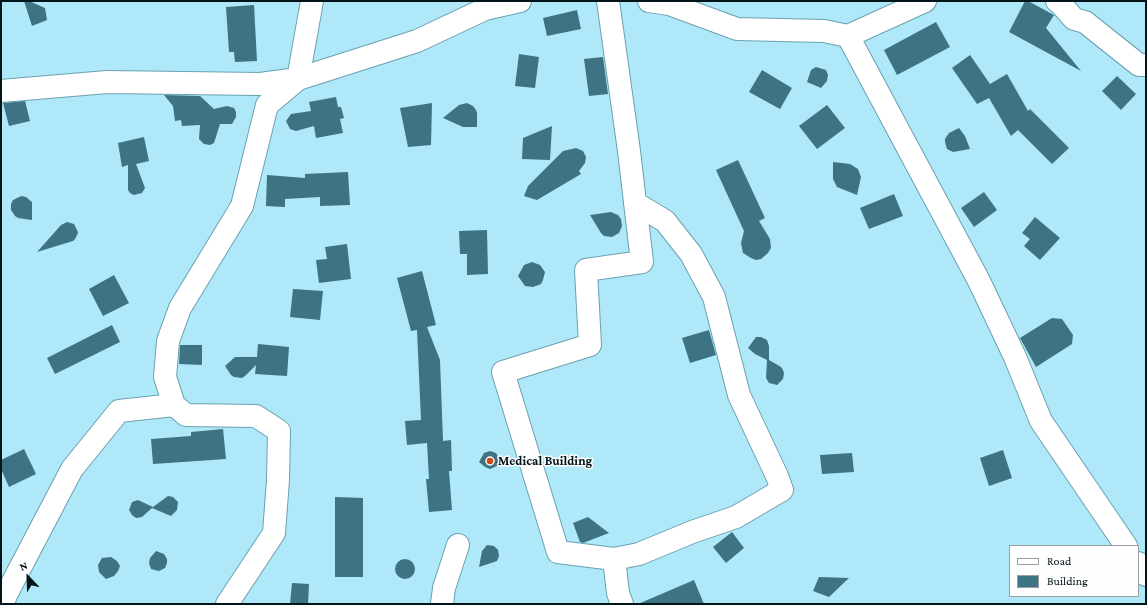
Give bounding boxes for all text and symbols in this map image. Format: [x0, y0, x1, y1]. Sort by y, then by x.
place label: Medical Building [498, 453, 592, 469]
marker: Medical Building [485, 456, 495, 466]
legend [1009, 545, 1139, 597]
text: Road [1047, 554, 1071, 568]
north arrow [8, 557, 48, 597]
text: N [18, 559, 29, 573]
text: Building [1047, 574, 1088, 588]

